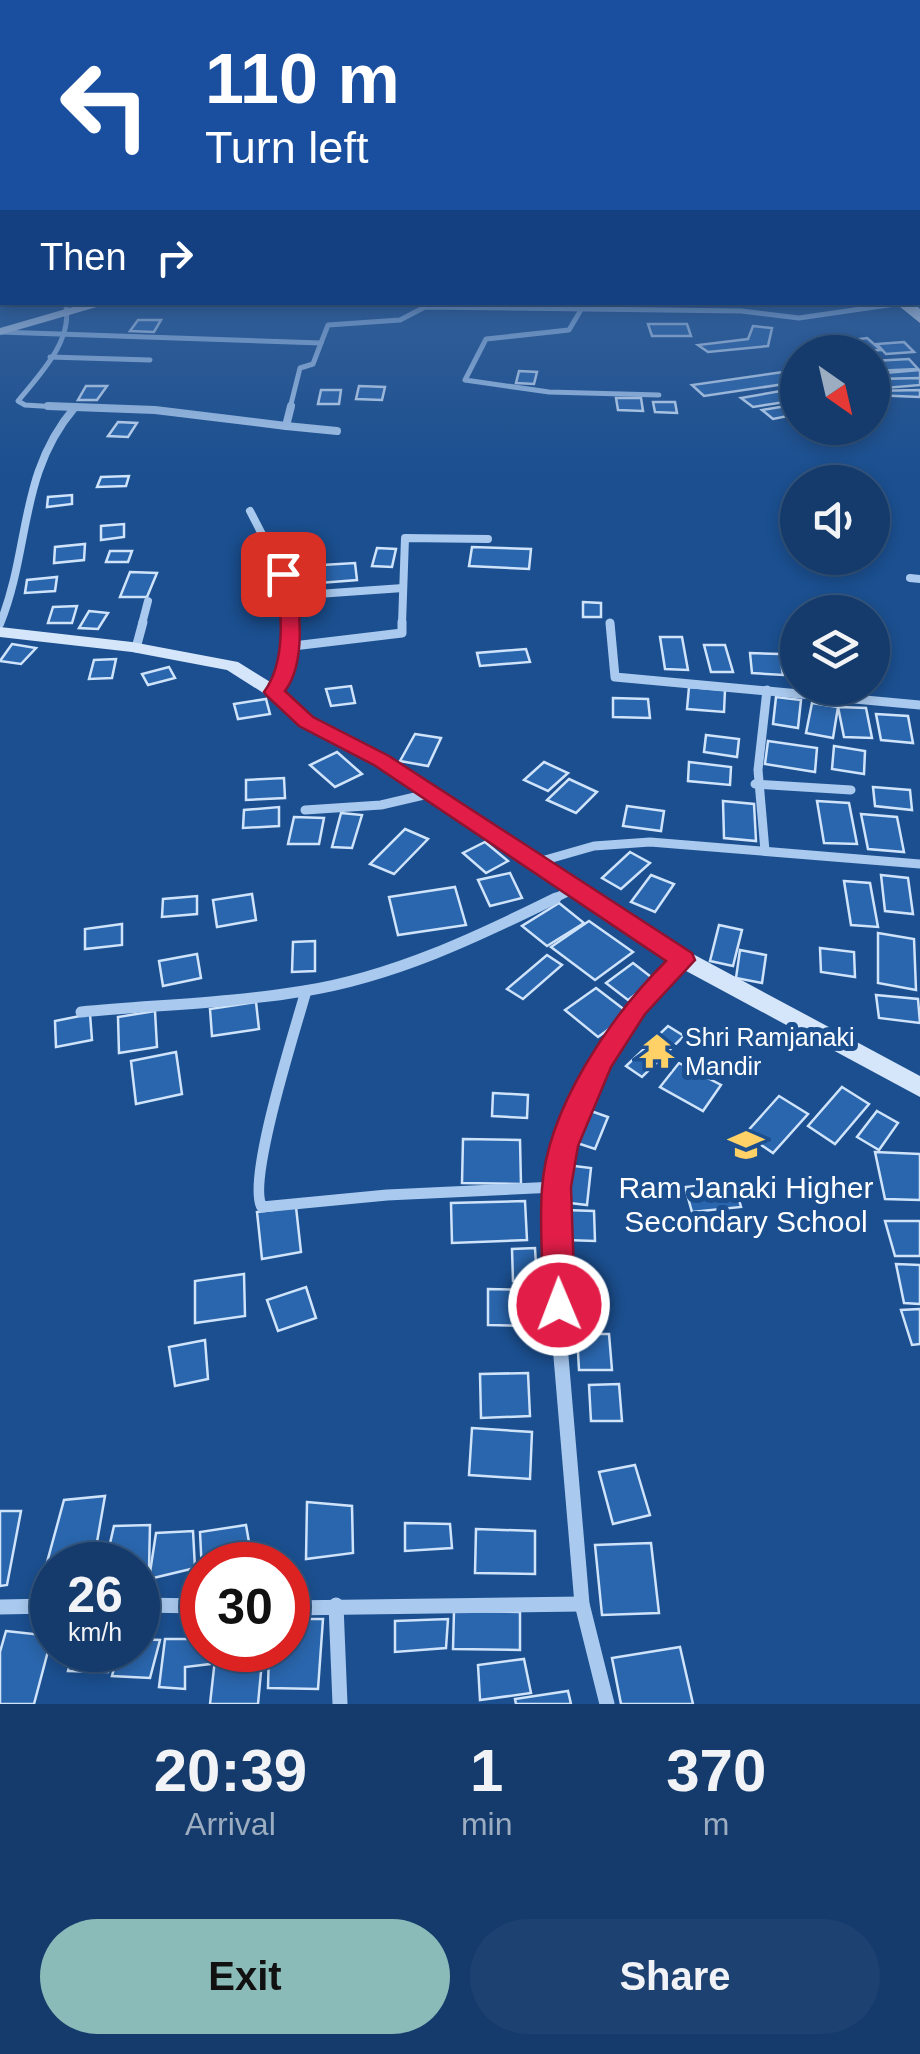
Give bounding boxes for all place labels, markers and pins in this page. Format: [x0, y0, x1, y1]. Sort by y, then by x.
pin [241, 532, 326, 617]
place label: Shri Ramjanaki Mandir [685, 1023, 855, 1080]
temple icon: Shri Ramjanaki Mandir [638, 1032, 676, 1070]
school or university icon: Ram Janaki Higher Secondary School [727, 1126, 765, 1164]
place label: Ram Janaki Higher Secondary School [618, 1171, 874, 1238]

